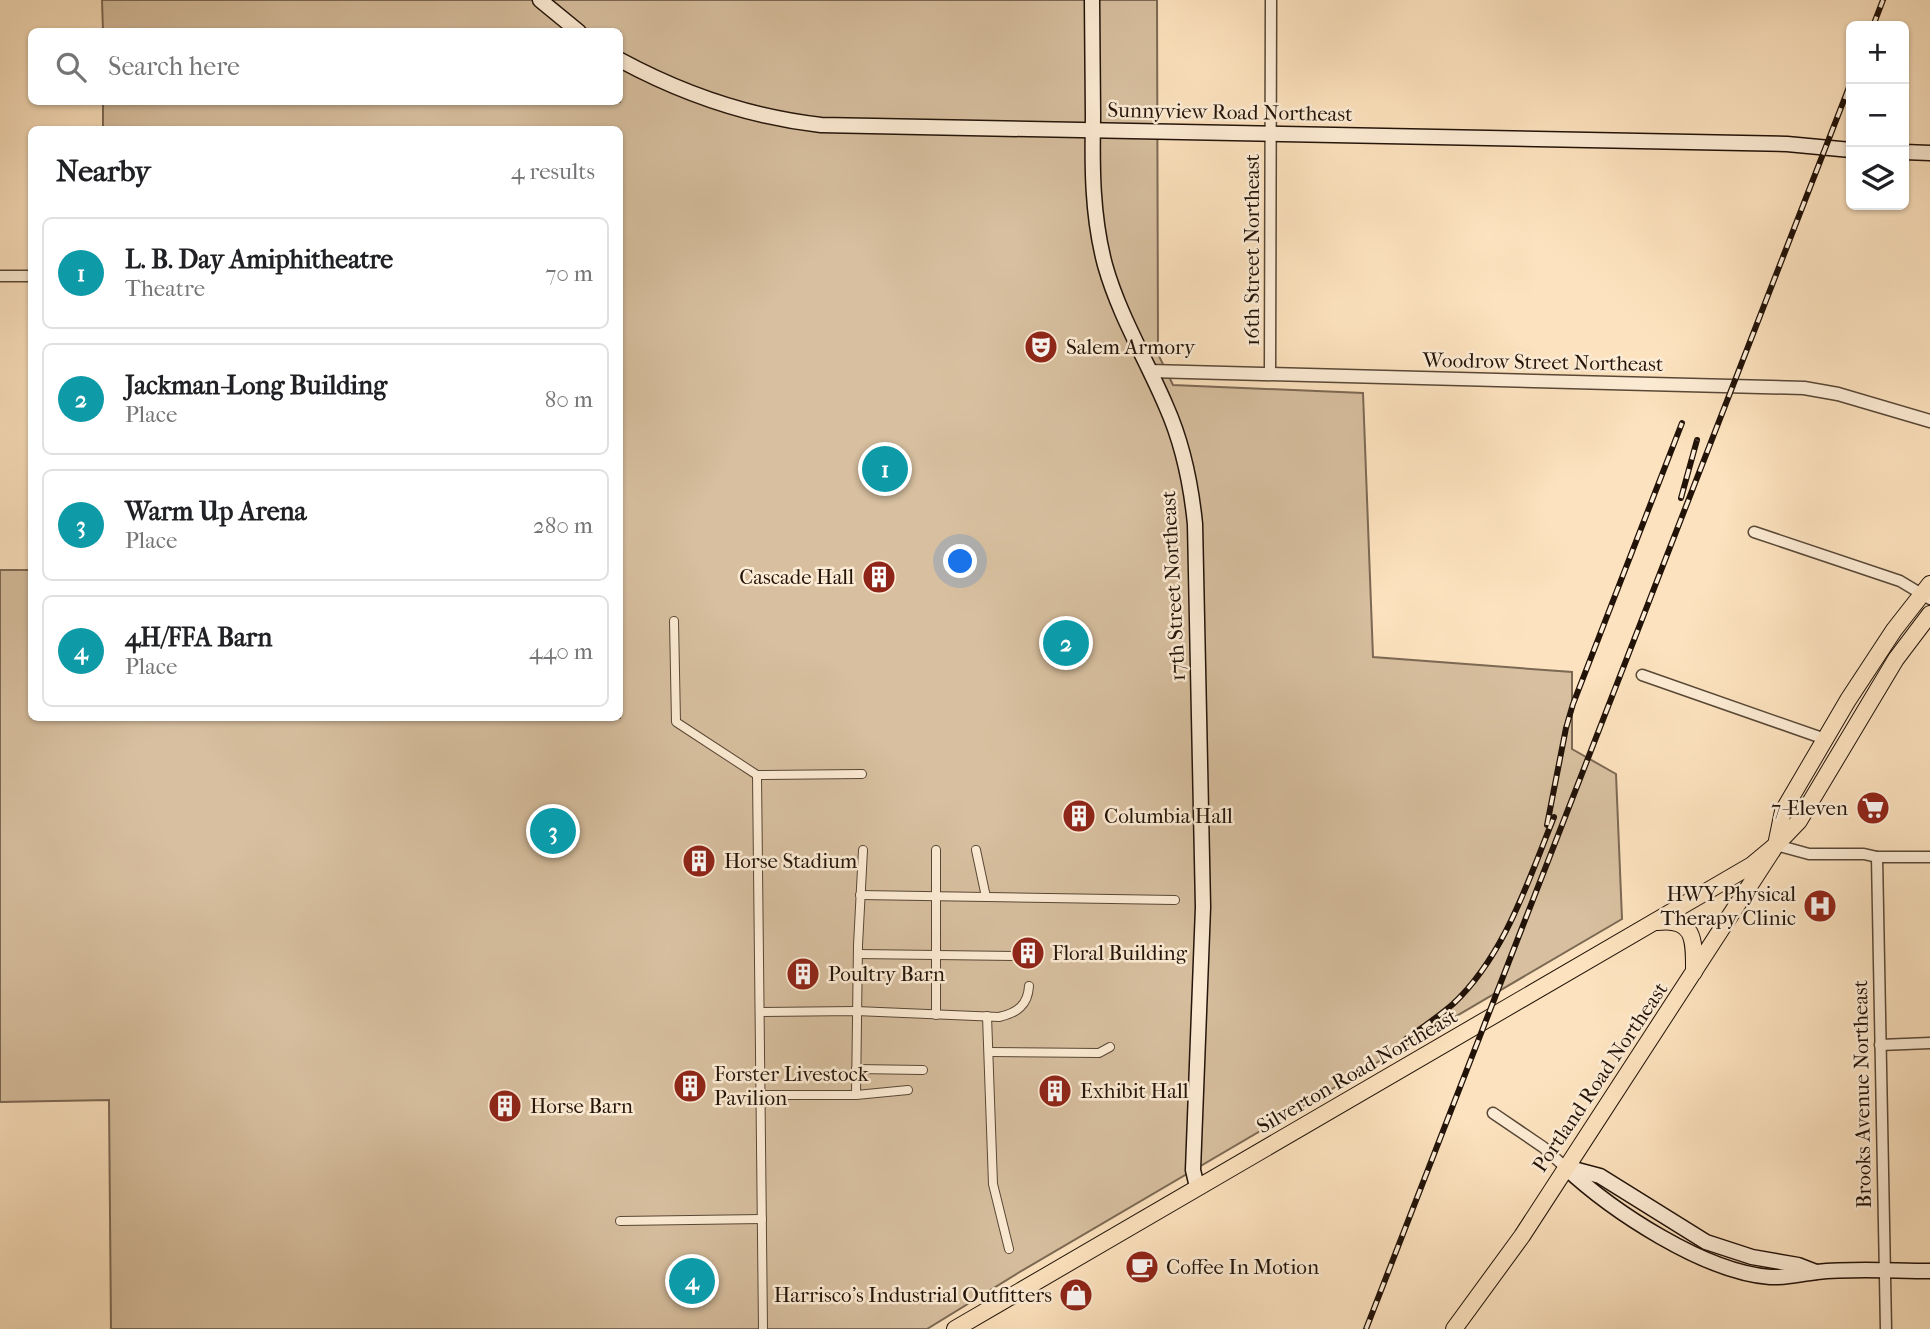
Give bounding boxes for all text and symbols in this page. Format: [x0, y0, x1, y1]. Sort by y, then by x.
map controls [1846, 21, 1909, 210]
button: + [1846, 21, 1909, 84]
search box [28, 28, 623, 105]
icon: search [52, 48, 90, 86]
text: Search here [108, 51, 240, 82]
button: − [1846, 84, 1909, 147]
street label: Sunnyview Road Northeast [1107, 98, 1353, 126]
button: layers [1846, 147, 1909, 210]
street label: 16th Street Northeast [1240, 153, 1264, 346]
text: Nearby [56, 154, 151, 189]
text: 4 results [511, 158, 595, 185]
text: L. B. Day Amiphitheatre [125, 244, 393, 275]
text: 1 [77, 260, 85, 287]
text: 70 m [545, 260, 593, 287]
text: Theatre [125, 275, 205, 302]
theatre icon: Salem Armory [1022, 328, 1060, 366]
place label: Salem Armory [1066, 335, 1196, 359]
street label: Woodrow Street Northeast [1421, 348, 1664, 376]
text: Jackman-Long Building [125, 370, 387, 401]
text: 2 [75, 386, 87, 413]
text: 80 m [545, 386, 593, 413]
text: Place [125, 401, 177, 428]
pin: 1 [862, 443, 908, 495]
street label: 17th Street Northeast [1156, 490, 1190, 682]
text: Warm Up Arena [125, 496, 307, 527]
text: 3 [76, 512, 86, 539]
text: 280 m [533, 512, 593, 539]
text: Place [125, 527, 177, 554]
your location [943, 544, 977, 578]
building icon: Cascade Hall [860, 558, 898, 596]
place label: Cascade Hall [739, 565, 854, 589]
pin: 2 [1043, 617, 1089, 669]
text: 4H/FFA Barn [125, 622, 272, 653]
text: 4 [74, 638, 88, 665]
text: 440 m [529, 638, 593, 665]
text: Place [125, 653, 177, 680]
supermarket icon: 7-Eleven [1854, 789, 1892, 827]
place label: 7-Eleven [1771, 796, 1848, 820]
building icon: Columbia Hall [1060, 797, 1098, 835]
place label: Columbia Hall [1104, 804, 1233, 828]
pin: 3 [530, 805, 576, 857]
building icon: Horse Stadium [680, 842, 718, 880]
place label: Horse Stadium [724, 849, 858, 873]
place label: HWY Physical Therapy Clinic [1660, 882, 1796, 930]
hospital icon: HWY Physical Therapy Clinic [1801, 887, 1839, 925]
building icon: Floral Building [1009, 934, 1047, 972]
place label: Floral Building [1052, 941, 1188, 965]
building icon: Poultry Barn [784, 955, 822, 993]
place label: Poultry Barn [828, 962, 945, 986]
street label: Portland Road Northeast [1528, 977, 1673, 1176]
street label: Brooks Avenue Northeast [1848, 979, 1876, 1208]
street label: Silverton Road Northeast [1252, 1003, 1462, 1138]
place label: Forster Livestock Pavilion [714, 1062, 869, 1110]
building icon: Forster Livestock Pavilion [671, 1067, 709, 1105]
building icon: Exhibit Hall [1036, 1072, 1074, 1110]
place label: Exhibit Hall [1080, 1079, 1189, 1103]
building icon: Horse Barn [486, 1087, 524, 1125]
place label: Horse Barn [530, 1094, 633, 1118]
cafe icon: Coffee In Motion [1123, 1248, 1161, 1286]
pin: 4 [669, 1255, 715, 1307]
place label: Coffee In Motion [1166, 1255, 1319, 1279]
shop icon: Harrisco's Industrial Outfitters [1057, 1276, 1095, 1314]
place label: Harrisco's Industrial Outfitters [774, 1283, 1052, 1307]

